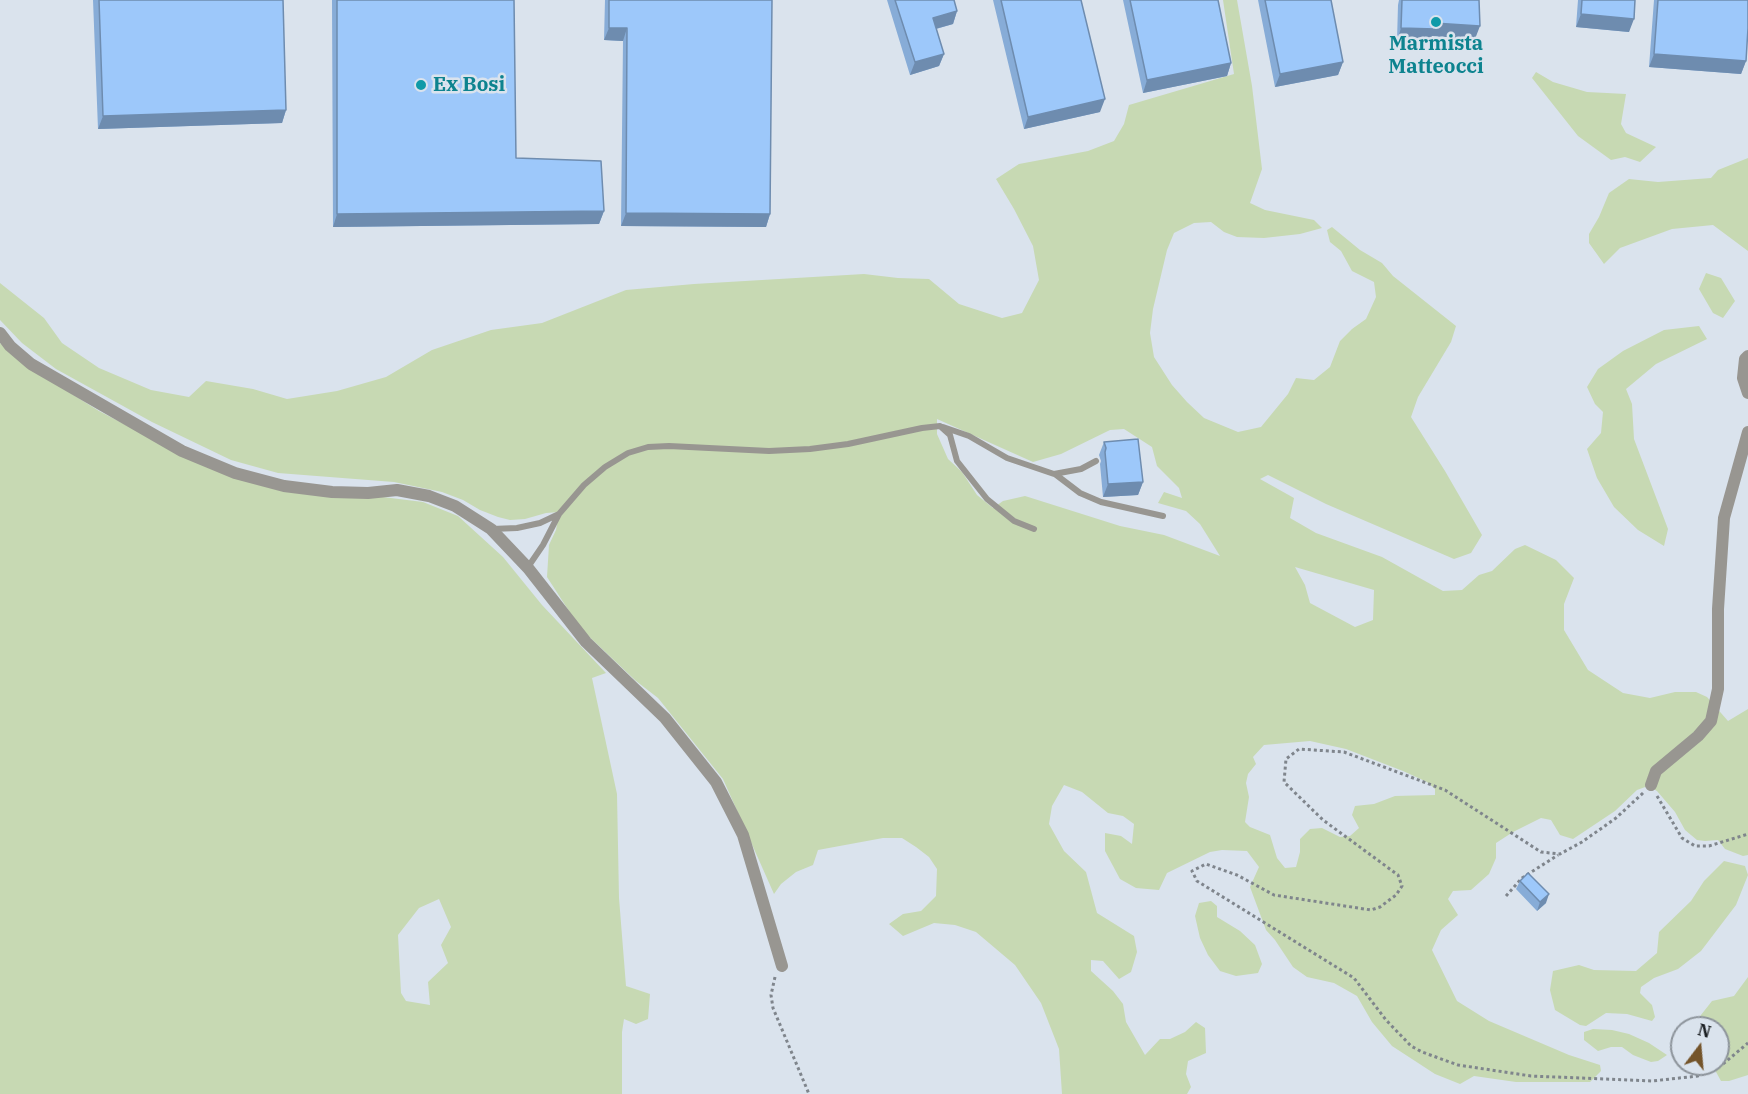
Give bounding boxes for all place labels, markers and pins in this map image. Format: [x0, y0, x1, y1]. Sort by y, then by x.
marker: Marmista Matteocci [1429, 15, 1443, 29]
place label: Marmista Matteocci [1388, 32, 1484, 79]
place label: Ex Bosi [433, 73, 505, 97]
marker: Ex Bosi [414, 78, 428, 92]

